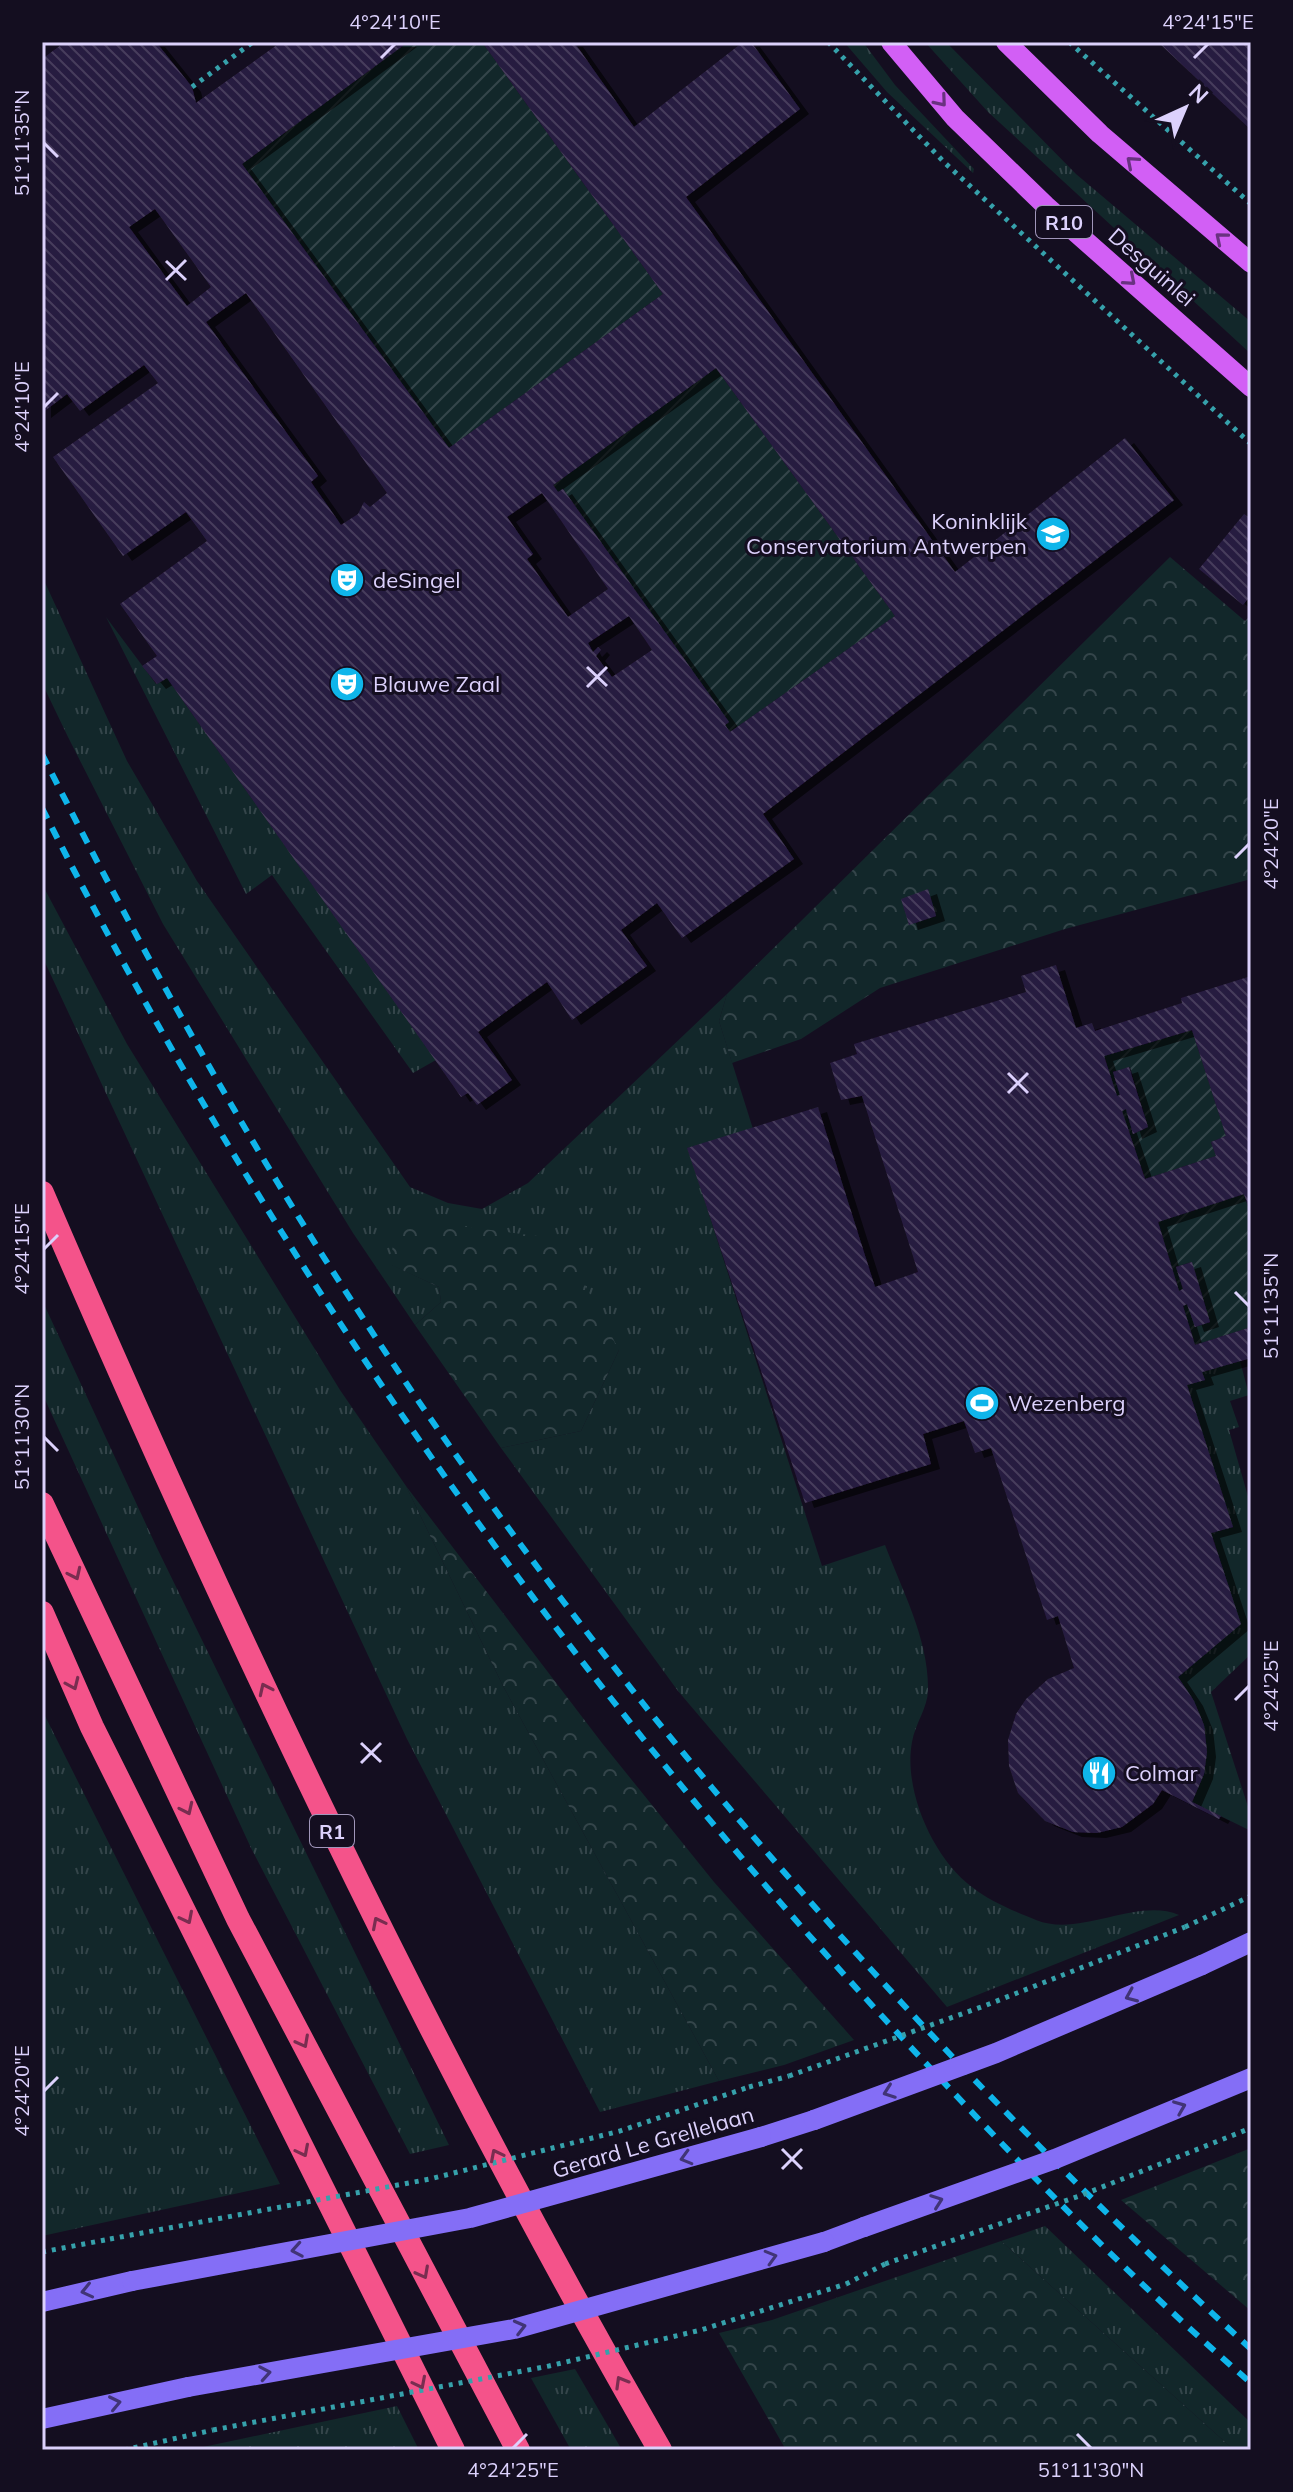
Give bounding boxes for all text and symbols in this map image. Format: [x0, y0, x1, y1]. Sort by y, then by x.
text: 4°24'10"E [349, 9, 441, 34]
text: 4°24'15"E [1162, 9, 1254, 34]
north arrow [1145, 68, 1225, 148]
text: N [1183, 78, 1215, 109]
text: 51°11'35"N [9, 90, 34, 196]
one-way arrow [931, 92, 946, 107]
one-way arrow [1127, 157, 1142, 172]
road number: R10 [1036, 206, 1092, 238]
street label: Desguinlei [1103, 222, 1201, 312]
one-way arrow [1216, 233, 1230, 248]
one-way arrow [1120, 270, 1135, 285]
text: 4°24'10"E [9, 361, 34, 453]
place label: Koninklijk Conservatorium Antwerpen [746, 507, 1028, 560]
school or university icon: Koninklijk Conservatorium Antwerpen [1034, 515, 1072, 553]
theatre icon: deSingel [328, 561, 366, 599]
place label: deSingel [373, 566, 460, 594]
theatre icon: Blauwe Zaal [328, 665, 366, 703]
place label: Blauwe Zaal [373, 670, 500, 698]
text: 4°24'20"E [1258, 798, 1283, 890]
text: 4°24'15"E [9, 1203, 34, 1295]
text: 51°11'35"N [1258, 1253, 1283, 1359]
text: 51°11'30"N [9, 1384, 34, 1490]
sports icon: Wezenberg [963, 1384, 1001, 1422]
place label: Wezenberg [1008, 1389, 1125, 1417]
one-way arrow [65, 1566, 81, 1581]
text: 4°24'25"E [1258, 1640, 1283, 1732]
one-way arrow [64, 1676, 80, 1690]
one-way arrow [259, 1683, 275, 1697]
restaurant icon: Colmar [1080, 1754, 1118, 1792]
place label: Colmar [1125, 1759, 1198, 1787]
one-way arrow [177, 1801, 193, 1816]
road number: R1 [310, 1815, 354, 1847]
one-way arrow [178, 1909, 193, 1924]
one-way arrow [372, 1917, 388, 1931]
one-way arrow [1124, 1986, 1139, 2002]
one-way arrow [293, 2034, 308, 2048]
text: 4°24'20"E [9, 2045, 34, 2137]
one-way arrow [883, 2082, 897, 2099]
street label: Gerard Le Grellelaan [549, 2100, 757, 2184]
one-way arrow [1172, 2101, 1186, 2117]
one-way arrow [294, 2142, 309, 2157]
one-way arrow [491, 2148, 506, 2163]
one-way arrow [679, 2149, 693, 2165]
one-way arrow [929, 2194, 943, 2211]
one-way arrow [290, 2241, 304, 2258]
one-way arrow [763, 2249, 777, 2266]
one-way arrow [413, 2264, 429, 2279]
one-way arrow [81, 2282, 94, 2299]
one-way arrow [513, 2319, 527, 2336]
one-way arrow [258, 2366, 271, 2383]
one-way arrow [410, 2375, 425, 2390]
one-way arrow [615, 2377, 631, 2391]
one-way arrow [108, 2395, 121, 2412]
text: 4°24'25"E [467, 2457, 559, 2482]
text: 51°11'30"N [1038, 2457, 1144, 2482]

